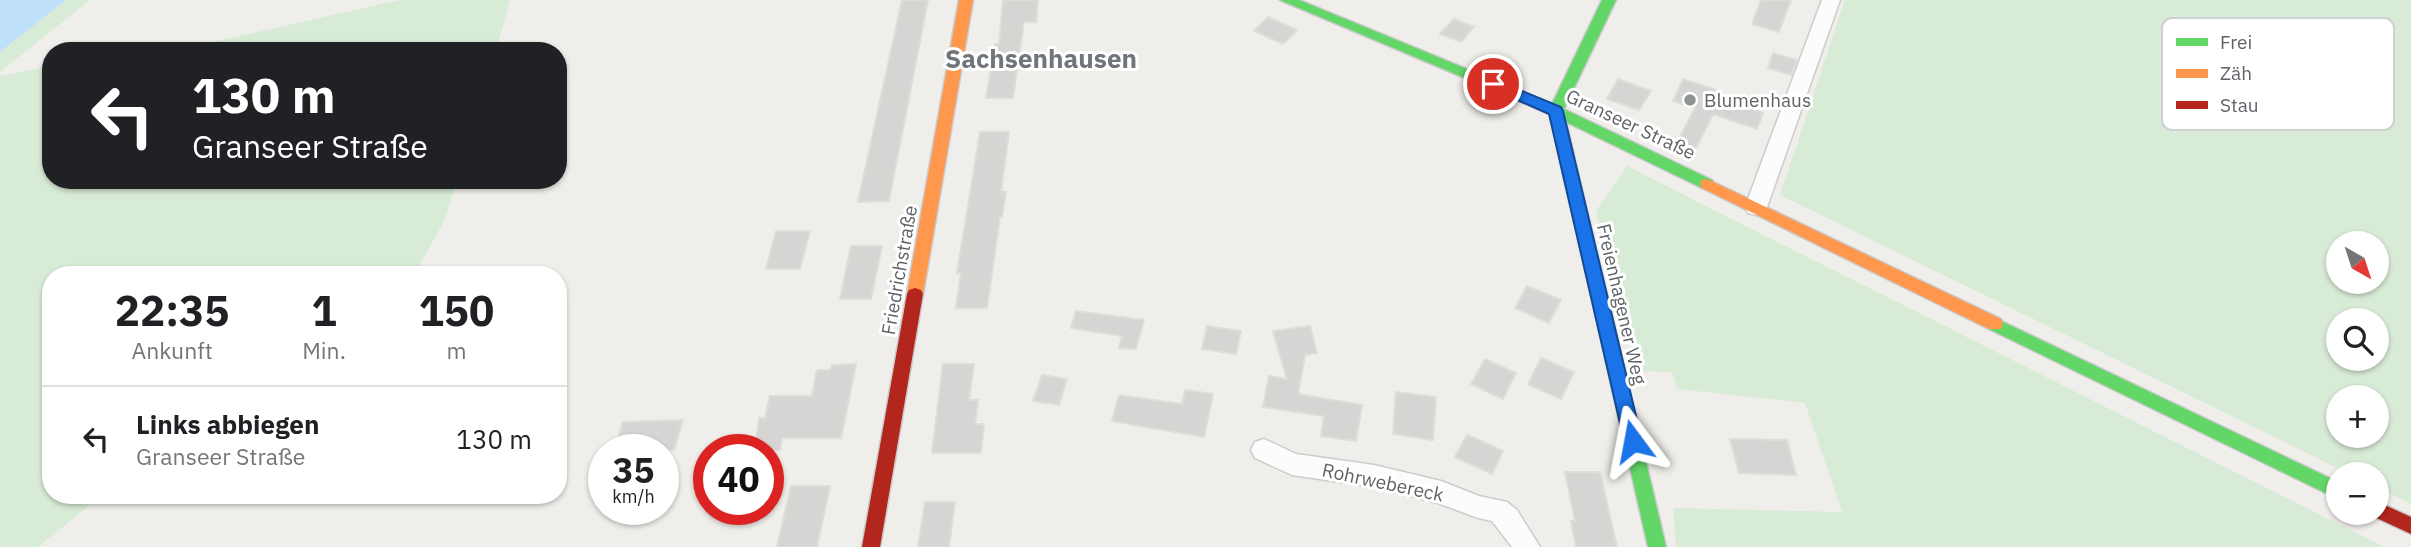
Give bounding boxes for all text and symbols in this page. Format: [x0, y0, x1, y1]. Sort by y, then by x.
legend [2162, 18, 2394, 130]
text: Frei [2220, 30, 2252, 54]
district label: Sachsenhausen [945, 41, 1137, 75]
pin [1463, 54, 1523, 114]
text: Zäh [2220, 61, 2252, 85]
text: 130 m [192, 63, 336, 126]
icon: arrive [1474, 65, 1512, 103]
icon: left [77, 70, 168, 161]
street label: Granseer Straße [1563, 84, 1699, 164]
place label: Blumenhaus [1704, 88, 1811, 112]
marker: Blumenhaus [1682, 92, 1698, 108]
text: Stau [2220, 93, 2259, 117]
text: Granseer Straße [192, 125, 428, 167]
street label: Friedrichstraße [876, 203, 922, 337]
street label: Freienhagener Weg [1592, 221, 1652, 387]
north arrow [2326, 231, 2389, 294]
map controls [2326, 231, 2389, 525]
text: 22:35 [115, 283, 229, 338]
text: 1 [311, 283, 337, 338]
text: 150 [419, 283, 494, 338]
button: search [2326, 308, 2389, 371]
text: Ankunft [131, 335, 213, 365]
text: Min. [302, 335, 346, 365]
text: m [446, 335, 466, 365]
button: + [2326, 385, 2389, 448]
position arrow [1596, 404, 1670, 478]
text: Links abbiegen [136, 407, 319, 441]
icon: left [77, 420, 115, 458]
text: 130 m [456, 422, 532, 456]
speed limit sign: 40 [693, 434, 784, 525]
text: Granseer Straße [136, 441, 305, 471]
text: 35 [612, 447, 655, 493]
street label: Rohrwebereck [1320, 457, 1446, 507]
button: − [2326, 462, 2389, 525]
text: km/h [612, 485, 655, 508]

